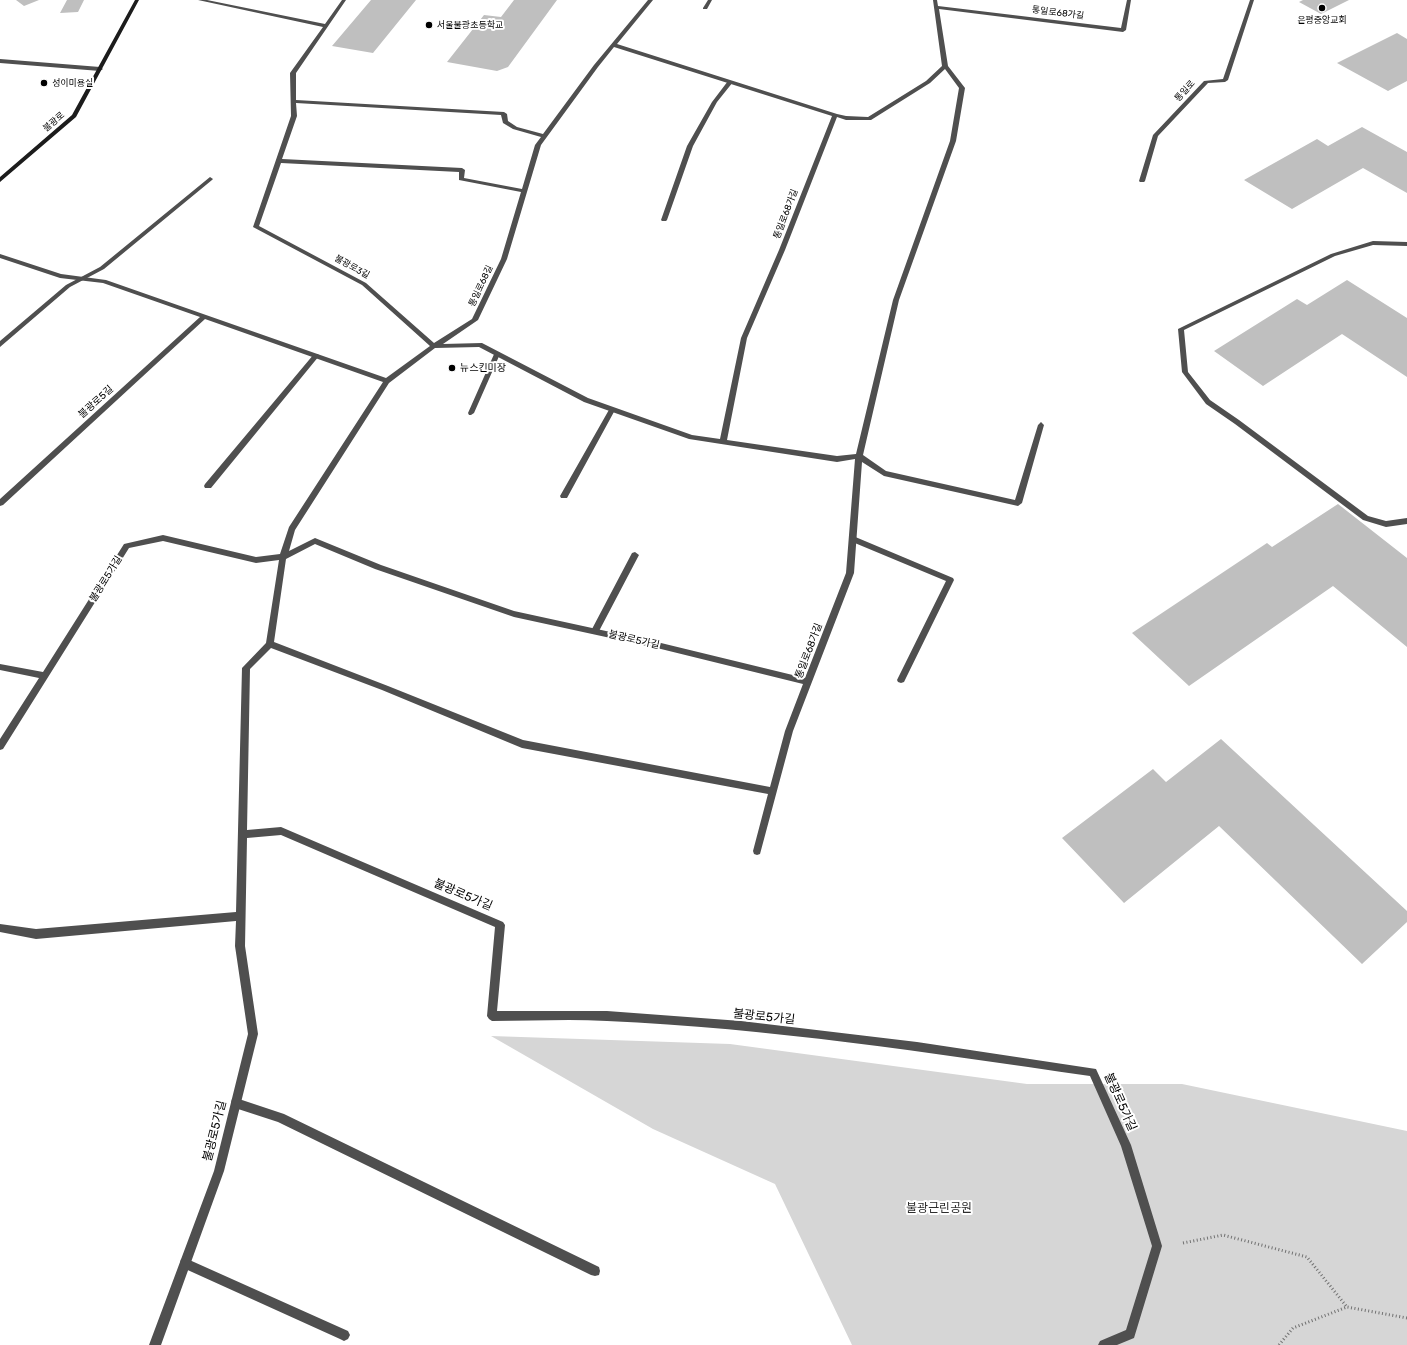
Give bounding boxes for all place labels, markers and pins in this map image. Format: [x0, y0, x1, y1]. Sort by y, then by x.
marker: 은평중앙교회 [1317, 3, 1327, 13]
place label: 은평중앙교회 [1297, 15, 1347, 25]
marker: 서울불광초등학교 [424, 20, 434, 30]
place label: 서울불광초등학교 [437, 20, 503, 30]
marker: 성이미용실 [39, 78, 49, 88]
place label: 성이미용실 [52, 78, 93, 88]
place label: 뉴스킨미장 [460, 362, 506, 374]
marker: 뉴스킨미장 [447, 363, 457, 373]

